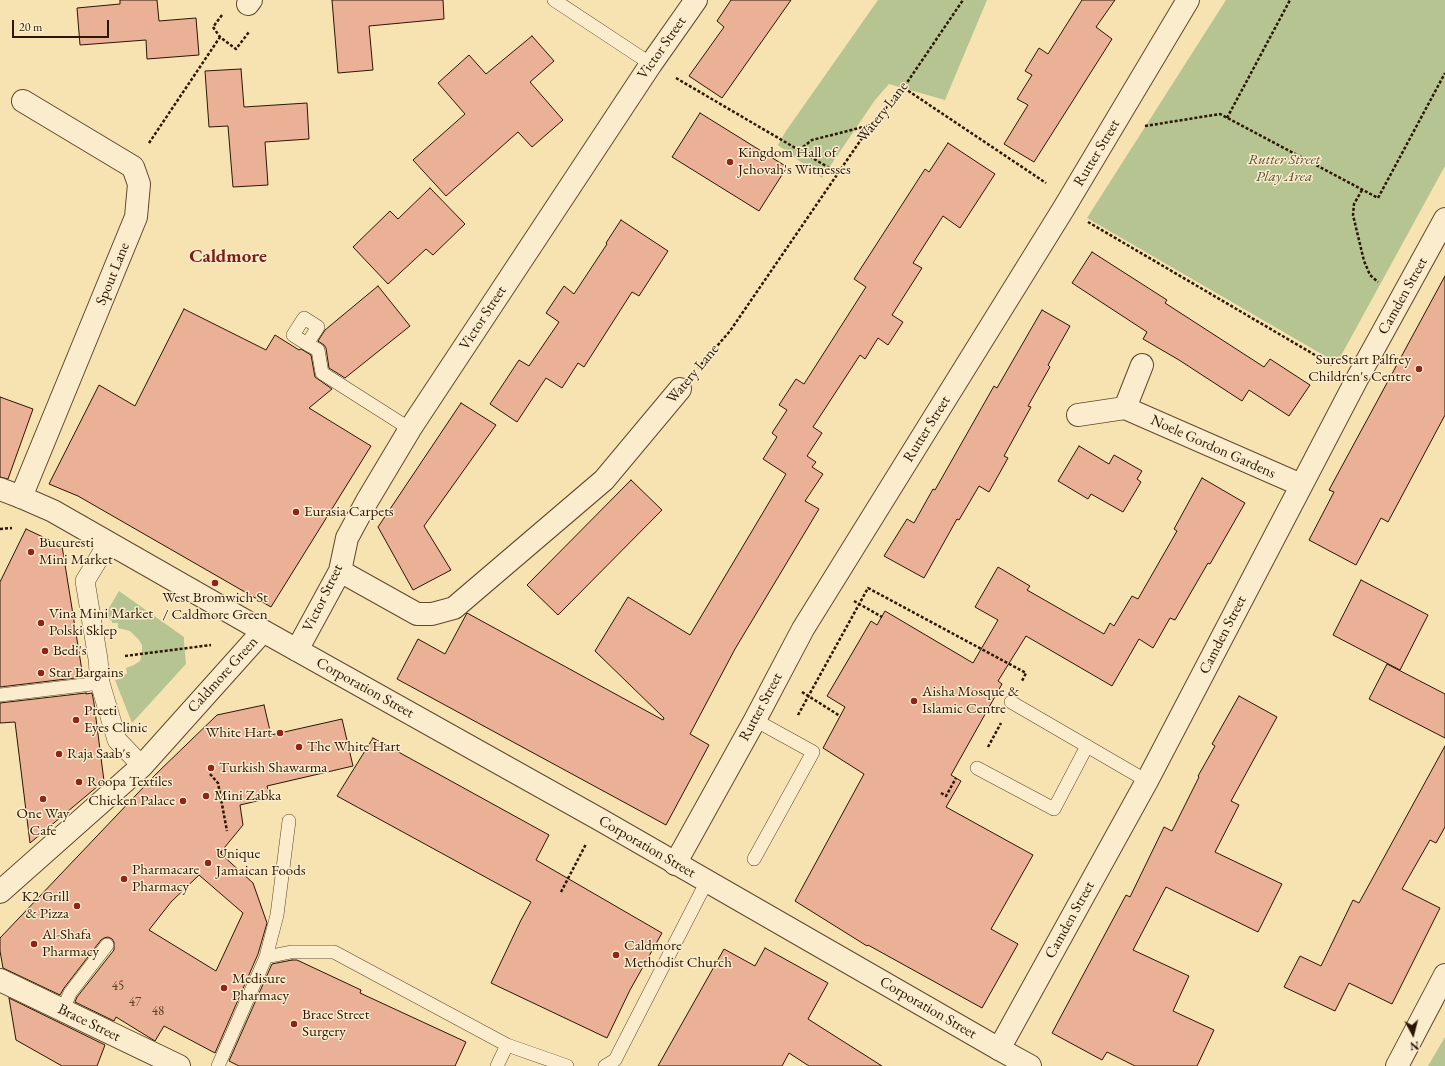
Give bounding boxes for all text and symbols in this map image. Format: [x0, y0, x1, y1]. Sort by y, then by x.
scale bar [14, 12, 111, 38]
street label: Victor Street [634, 13, 690, 83]
text: 20 m [19, 19, 42, 35]
street label: Watery Lane [854, 78, 912, 146]
street label: Rutter Street [1070, 116, 1124, 190]
place label: Kingdom Hall of Jehovah's Witnesses [738, 144, 851, 179]
park label: Rutter Street Play Area [1248, 151, 1320, 186]
marker: Kingdom Hall of Jehovah's Witnesses [725, 157, 735, 167]
street label: Spout Lane [92, 240, 134, 308]
district label: Caldmore [189, 246, 267, 268]
street label: Camden Street [1374, 254, 1432, 338]
street label: Victor Street [456, 283, 510, 353]
street label: Watery Lane [663, 341, 723, 407]
place label: SureStart Palfrey Children's Centre [1308, 351, 1411, 386]
marker: SureStart Palfrey Children's Centre [1414, 364, 1424, 374]
street label: Rutter Street [900, 392, 954, 466]
street label: Noele Gordon Gardens [1148, 411, 1278, 483]
place label: Eurasia Carpets [304, 503, 394, 521]
marker: Eurasia Carpets [291, 507, 301, 517]
place label: Bucuresti Mini Market [39, 534, 113, 569]
marker: Bucuresti Mini Market [26, 547, 36, 557]
street label: Victor Street [299, 561, 347, 635]
marker: West Bromwich St / Caldmore Green [210, 578, 220, 588]
place label: West Bromwich St / Caldmore Green [162, 589, 268, 624]
street label: Camden Street [1196, 593, 1250, 677]
place label: Vina Mini Market Polski Sklep [49, 605, 153, 640]
marker: Vina Mini Market Polski Sklep [36, 618, 46, 628]
street label: Caldmore Green [184, 633, 262, 717]
place label: Bedi's [53, 642, 87, 660]
marker: Bedi's [40, 646, 50, 656]
street label: Corporation Street [313, 654, 417, 722]
place label: Star Bargains [49, 664, 123, 682]
marker: Star Bargains [36, 668, 46, 678]
street label: Rutter Street [735, 670, 787, 744]
place label: Aisha Mosque & Islamic Centre [922, 683, 1019, 718]
marker: Aisha Mosque & Islamic Centre [909, 696, 919, 706]
place label: Preeti Eyes Clinic [84, 702, 148, 737]
marker: Preeti Eyes Clinic [71, 715, 81, 725]
place label: White Hart [205, 724, 272, 742]
marker: White Hart [275, 728, 285, 738]
place label: The White Hart [307, 738, 400, 756]
marker: The White Hart [294, 742, 304, 752]
place label: Raja Saab's [67, 745, 130, 763]
marker: Raja Saab's [54, 749, 64, 759]
place label: Turkish Shawarma [219, 759, 327, 777]
marker: Turkish Shawarma [206, 763, 216, 773]
place label: Roopa Textiles [87, 773, 172, 791]
marker: Roopa Textiles [74, 777, 84, 787]
place label: Mini Zabka [214, 787, 281, 805]
marker: Mini Zabka [201, 791, 211, 801]
place label: Chicken Palace [88, 792, 175, 810]
marker: One Way Cafe [38, 794, 48, 804]
marker: Chicken Palace [178, 796, 188, 806]
place label: One Way Cafe [17, 805, 69, 840]
street label: Corporation Street [595, 812, 699, 882]
place label: Unique Jamaican Foods [216, 845, 306, 880]
marker: Unique Jamaican Foods [203, 858, 213, 868]
place label: Pharmacare Pharmacy [132, 861, 199, 896]
marker: Pharmacare Pharmacy [119, 874, 129, 884]
street label: Camden Street [1041, 878, 1099, 962]
place label: K2 Grill & Pizza [22, 888, 69, 923]
marker: K2 Grill & Pizza [72, 901, 82, 911]
place label: Al-Shafa Pharmacy [42, 926, 99, 961]
place label: Caldmore Methodist Church [624, 937, 732, 972]
marker: Al-Shafa Pharmacy [29, 939, 39, 949]
marker: Caldmore Methodist Church [611, 950, 621, 960]
place label: Medisure Pharmacy [232, 970, 289, 1005]
street label: Corporation Street [876, 973, 980, 1043]
house number: 45 [112, 978, 124, 994]
marker: Medisure Pharmacy [219, 983, 229, 993]
house number: 47 [129, 994, 141, 1010]
street label: Brace Street [55, 1000, 123, 1046]
house number: 48 [152, 1003, 164, 1019]
place label: Brace Street Surgery [302, 1006, 369, 1041]
north arrow [1393, 1014, 1433, 1054]
marker: Brace Street Surgery [289, 1019, 299, 1029]
text: N [1409, 1038, 1420, 1053]

